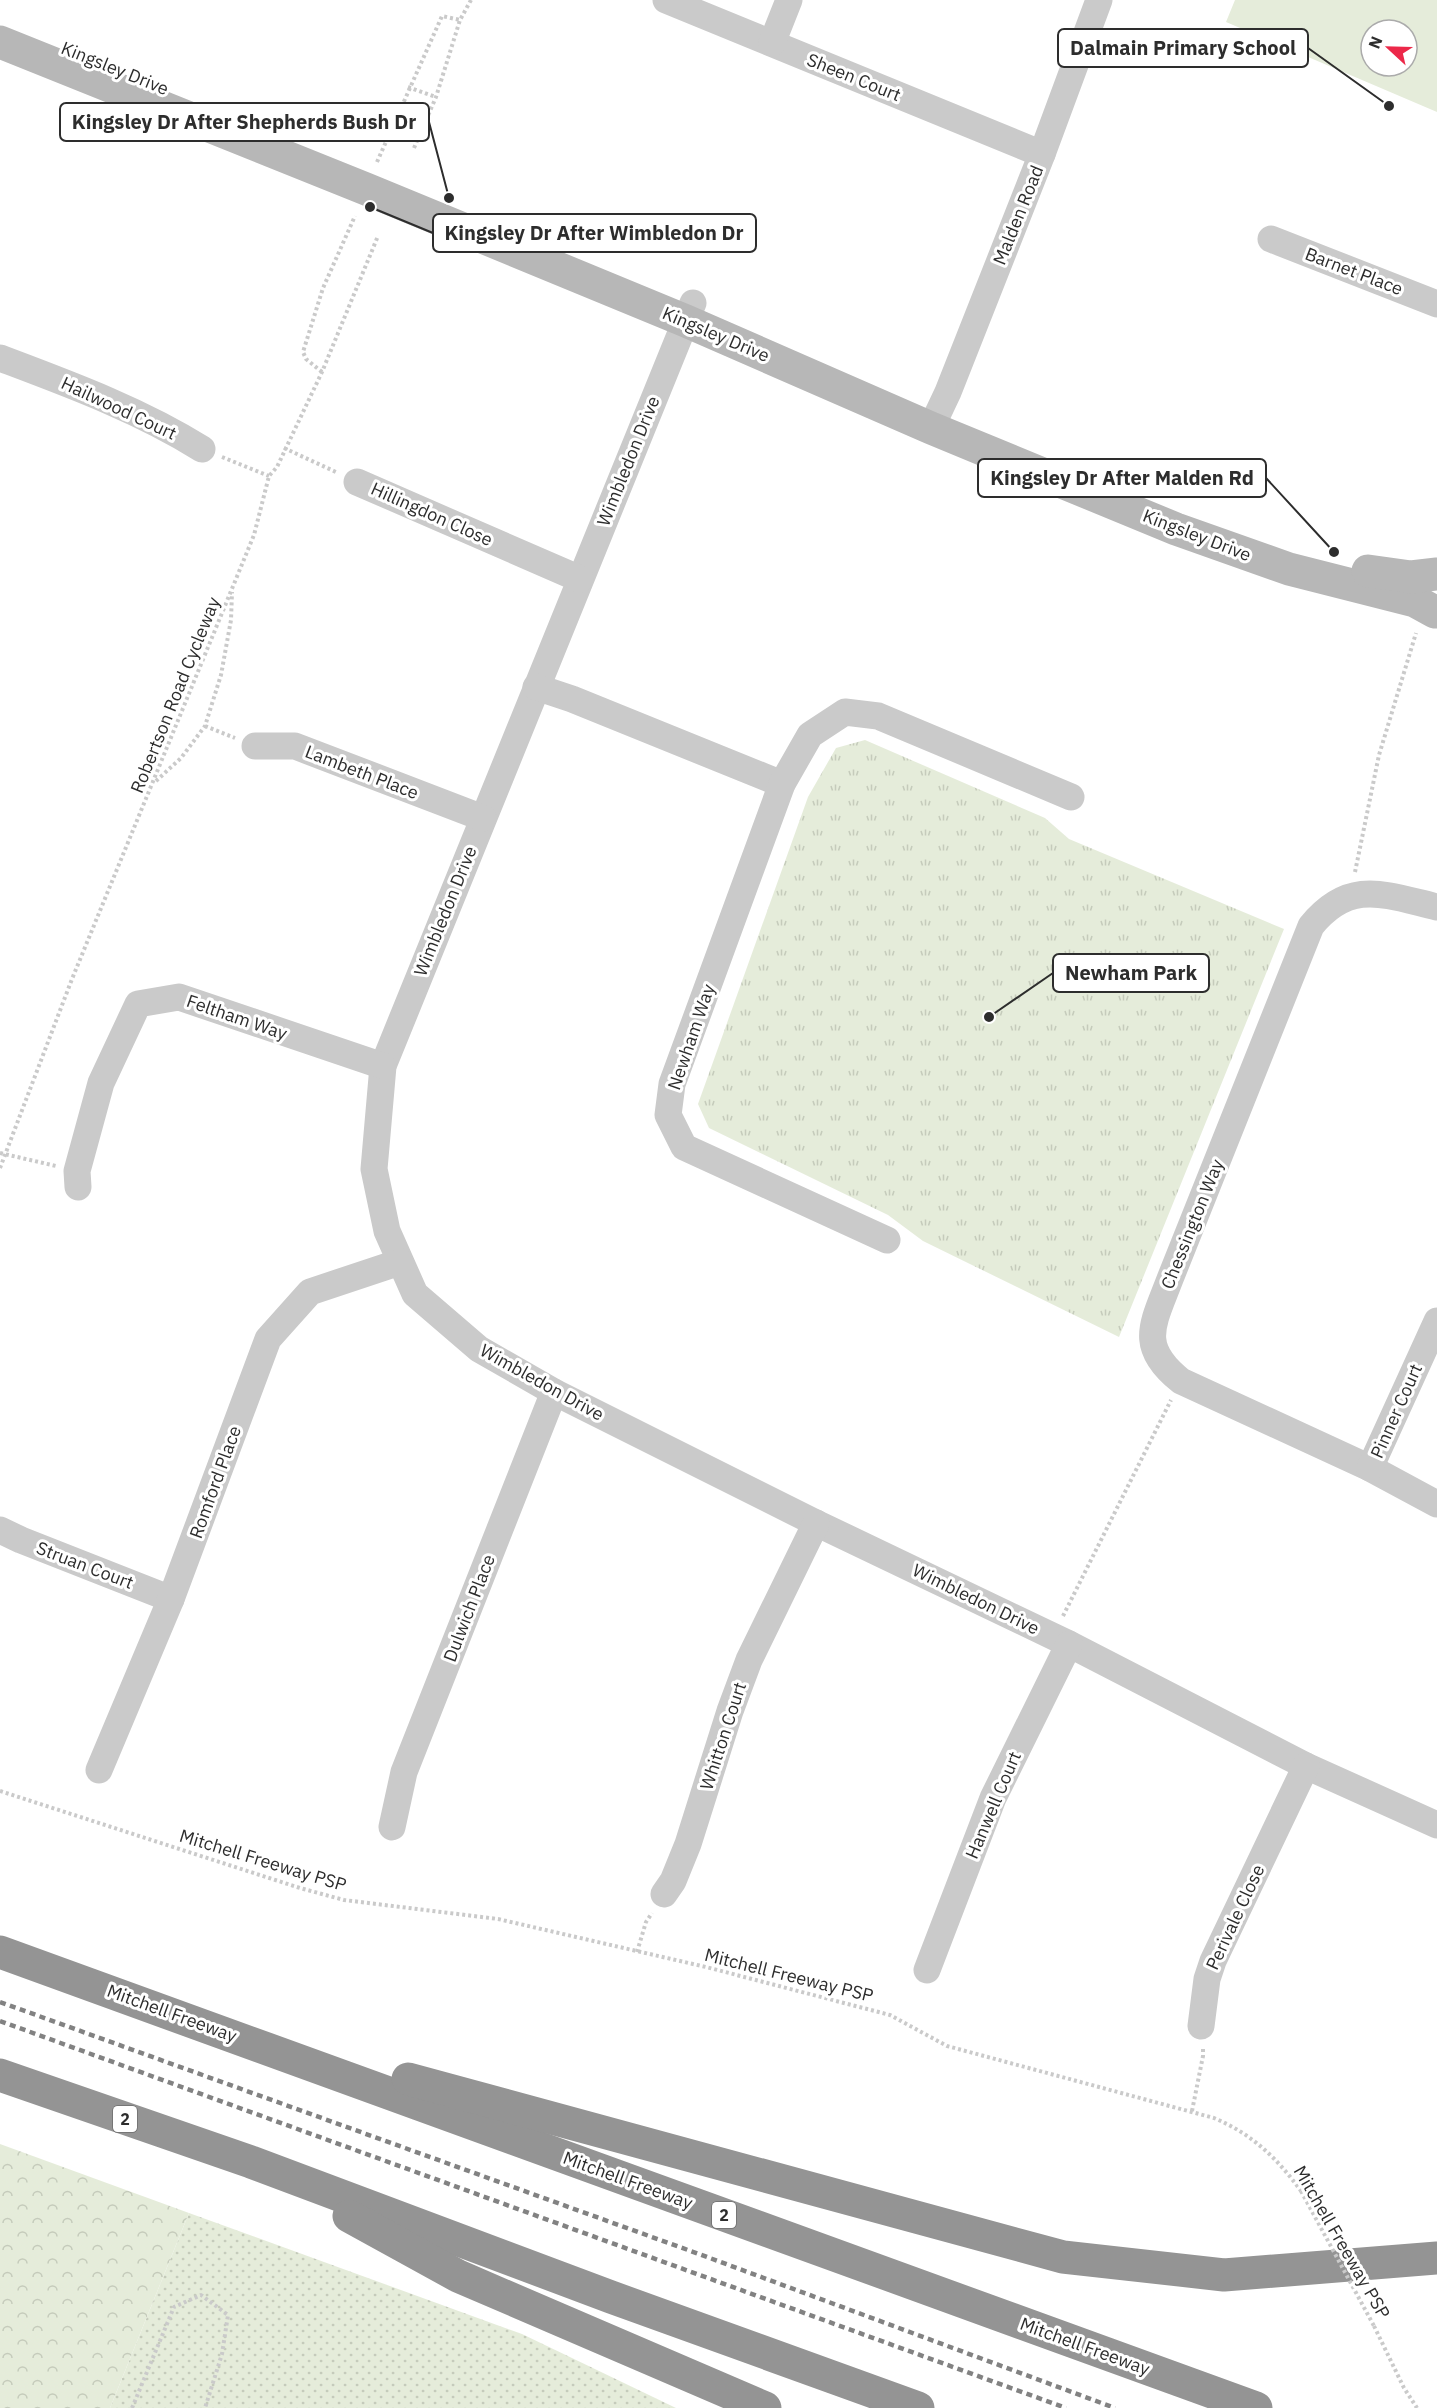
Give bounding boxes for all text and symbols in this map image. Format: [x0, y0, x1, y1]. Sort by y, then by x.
north arrow [1359, 18, 1419, 78]
callout: Dalmain Primary School [1058, 29, 1308, 67]
text: N [1364, 33, 1387, 52]
text: Dalmain Primary School [1070, 34, 1296, 61]
street label: Kingsley Drive [58, 36, 172, 100]
street label: Sheen Court [804, 48, 904, 106]
callout: Kingsley Dr After Shepherds Bush Dr [60, 103, 429, 141]
text: Kingsley Dr After Shepherds Bush Dr [72, 108, 416, 135]
street label: Malden Road [988, 162, 1048, 268]
callout: Kingsley Dr After Wimbledon Dr [433, 214, 756, 252]
text: Kingsley Dr After Wimbledon Dr [444, 219, 744, 246]
street label: Barnet Place [1302, 242, 1406, 300]
street label: Kingsley Drive [659, 301, 773, 367]
street label: Hailwood Court [58, 371, 180, 445]
street label: Wimbledon Drive [591, 393, 665, 529]
callout: Kingsley Dr After Malden Rd [978, 459, 1266, 497]
text: Kingsley Dr After Malden Rd [990, 464, 1254, 491]
street label: Hillingdon Close [368, 477, 497, 551]
street label: Kingsley Drive [1140, 504, 1254, 566]
street label: Robertson Road Cycleway [125, 594, 225, 796]
street label: Lambeth Place [302, 740, 422, 804]
street label: Wimbledon Drive [408, 843, 482, 979]
callout: Newham Park [1053, 954, 1209, 992]
text: Newham Park [1065, 959, 1198, 986]
street label: Newham Way [662, 981, 720, 1093]
street label: Feltham Way [184, 989, 290, 1045]
street label: Chessington Way [1155, 1156, 1229, 1292]
street label: Wimbledon Drive [476, 1338, 608, 1426]
street label: Pinner Court [1365, 1360, 1427, 1462]
street label: Romford Place [184, 1422, 246, 1542]
street label: Struan Court [33, 1536, 137, 1594]
street label: Dulwich Place [438, 1551, 500, 1665]
street label: Wimbledon Drive [909, 1558, 1043, 1640]
street label: Whitton Court [695, 1679, 751, 1793]
street label: Hanwell Court [960, 1748, 1026, 1862]
street label: Mitchell Freeway PSP [177, 1824, 349, 1896]
street label: Perivale Close [1201, 1861, 1269, 1973]
street label: Mitchell Freeway PSP [702, 1943, 876, 2007]
street label: Mitchell Freeway [104, 1979, 240, 2047]
road number: 2 [113, 2106, 137, 2132]
street label: Mitchell Freeway [560, 2146, 696, 2214]
street label: Mitchell Freeway PSP [1289, 2161, 1395, 2323]
road number: 2 [712, 2202, 736, 2228]
street label: Mitchell Freeway [1017, 2312, 1153, 2380]

